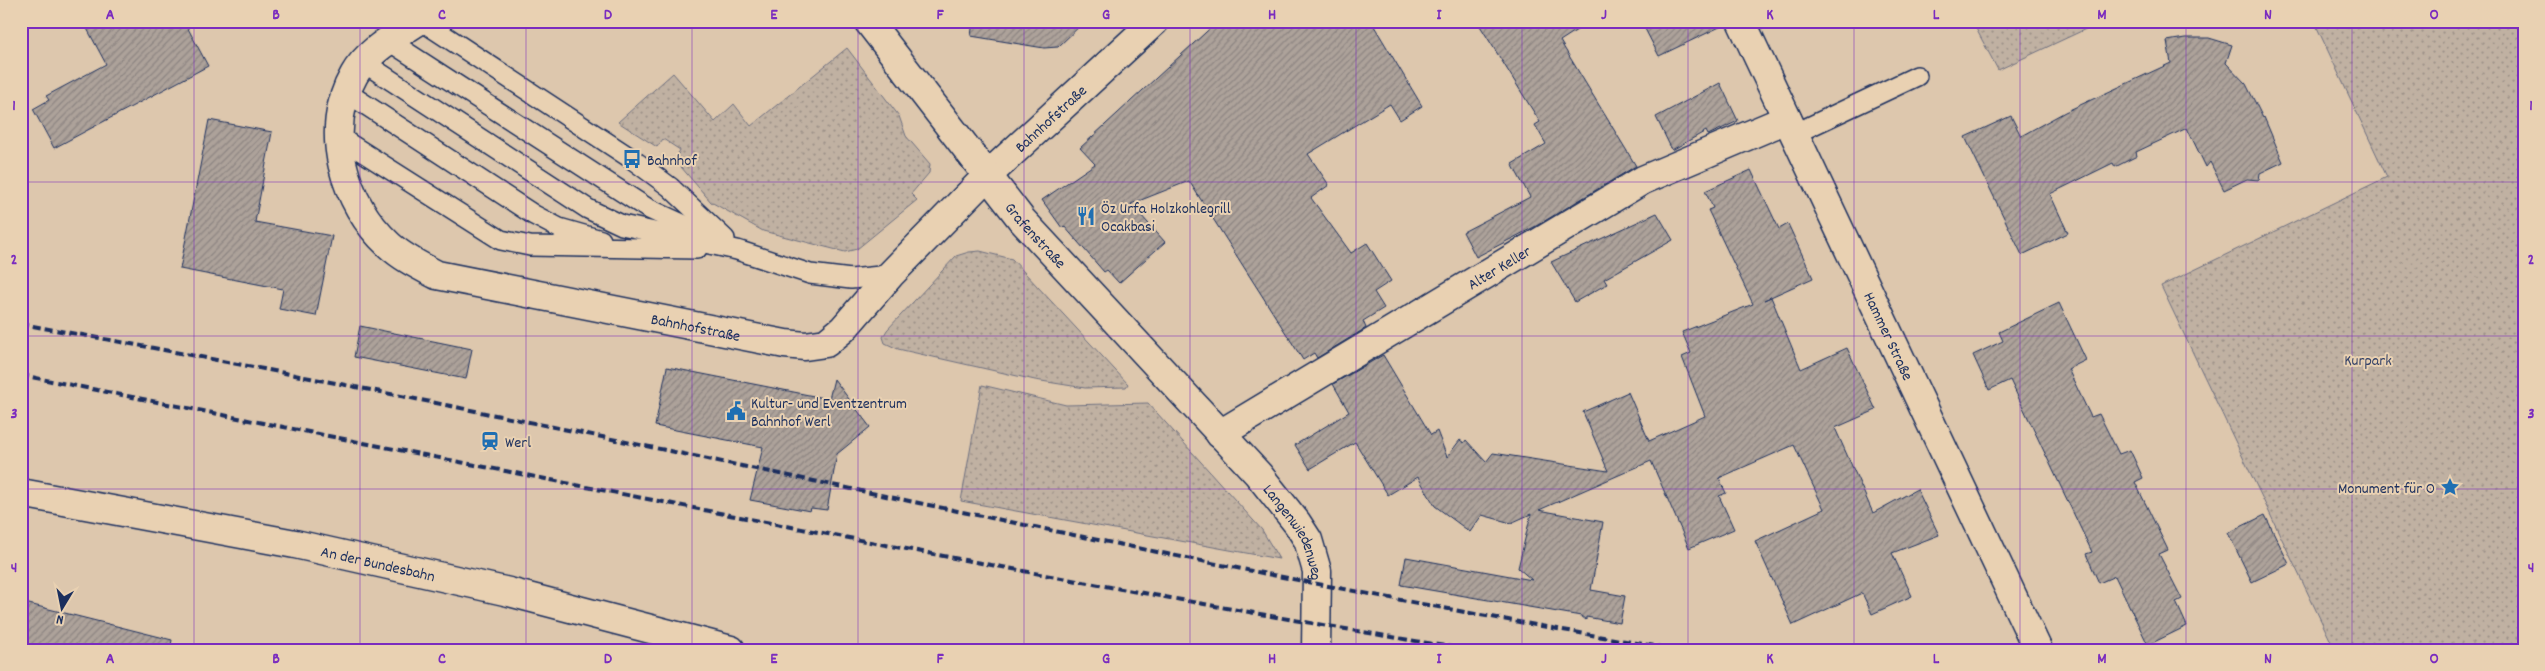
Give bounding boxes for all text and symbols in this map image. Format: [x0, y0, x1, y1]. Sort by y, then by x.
text: A [106, 4, 115, 27]
text: B [272, 4, 280, 27]
text: C [438, 4, 446, 27]
text: D [604, 4, 613, 27]
text: E [770, 4, 778, 27]
text: F [936, 4, 944, 27]
text: G [1102, 4, 1110, 27]
text: H [1268, 4, 1276, 27]
text: I [1437, 4, 1443, 27]
text: J [1601, 4, 1607, 27]
text: K [1766, 4, 1774, 27]
text: L [1933, 4, 1940, 27]
text: M [2097, 4, 2107, 27]
text: N [2264, 4, 2272, 27]
text: O [2429, 4, 2439, 27]
street label: Bahnhofstraße [1011, 81, 1093, 159]
text: 1 [12, 95, 16, 118]
text: 1 [2529, 95, 2533, 118]
bus stop icon: Bahnhof [621, 148, 643, 170]
place label: Bahnhof [647, 150, 697, 173]
street label: Grafenstraße [998, 198, 1071, 275]
place label: Öz Urfa Holzkohlegrill Ocakbasi [1101, 198, 1231, 239]
restaurant icon: Öz Urfa Holzkohlegrill Ocakbasi [1075, 205, 1097, 227]
street label: Alter Keller [1464, 241, 1536, 297]
text: 2 [11, 249, 18, 272]
text: 2 [2528, 249, 2535, 272]
street label: Hammer Straße [1857, 289, 1918, 385]
street label: Bahnhofstraße [649, 309, 742, 349]
park label: Kurpark [2344, 350, 2392, 373]
place label: Kultur- und Eventzentrum Bahnhof Werl [751, 393, 907, 434]
public building icon: Kultur- und Eventzentrum Bahnhof Werl [725, 400, 747, 422]
text: 3 [10, 403, 18, 426]
text: 3 [2527, 403, 2535, 426]
station icon: Werl [479, 430, 501, 452]
place label: Werl [505, 432, 531, 455]
place icon: Monument für O [2439, 476, 2461, 498]
place label: Monument für O [2338, 478, 2435, 501]
street label: Langenwiedenweg [1256, 480, 1326, 580]
street label: An der Bundesbahn [318, 541, 437, 589]
text: 4 [11, 557, 17, 580]
text: 4 [2528, 557, 2534, 580]
north arrow [38, 584, 88, 634]
text: N [55, 608, 65, 629]
text: A [106, 648, 115, 671]
text: B [272, 648, 280, 671]
text: C [438, 648, 446, 671]
text: D [604, 648, 613, 671]
text: E [770, 648, 778, 671]
text: F [936, 648, 944, 671]
text: G [1102, 648, 1110, 671]
text: H [1268, 648, 1276, 671]
text: I [1437, 648, 1443, 671]
text: J [1601, 648, 1607, 671]
text: K [1766, 648, 1774, 671]
text: L [1933, 648, 1940, 671]
text: M [2097, 648, 2107, 671]
text: N [2264, 648, 2272, 671]
text: O [2429, 648, 2439, 671]

